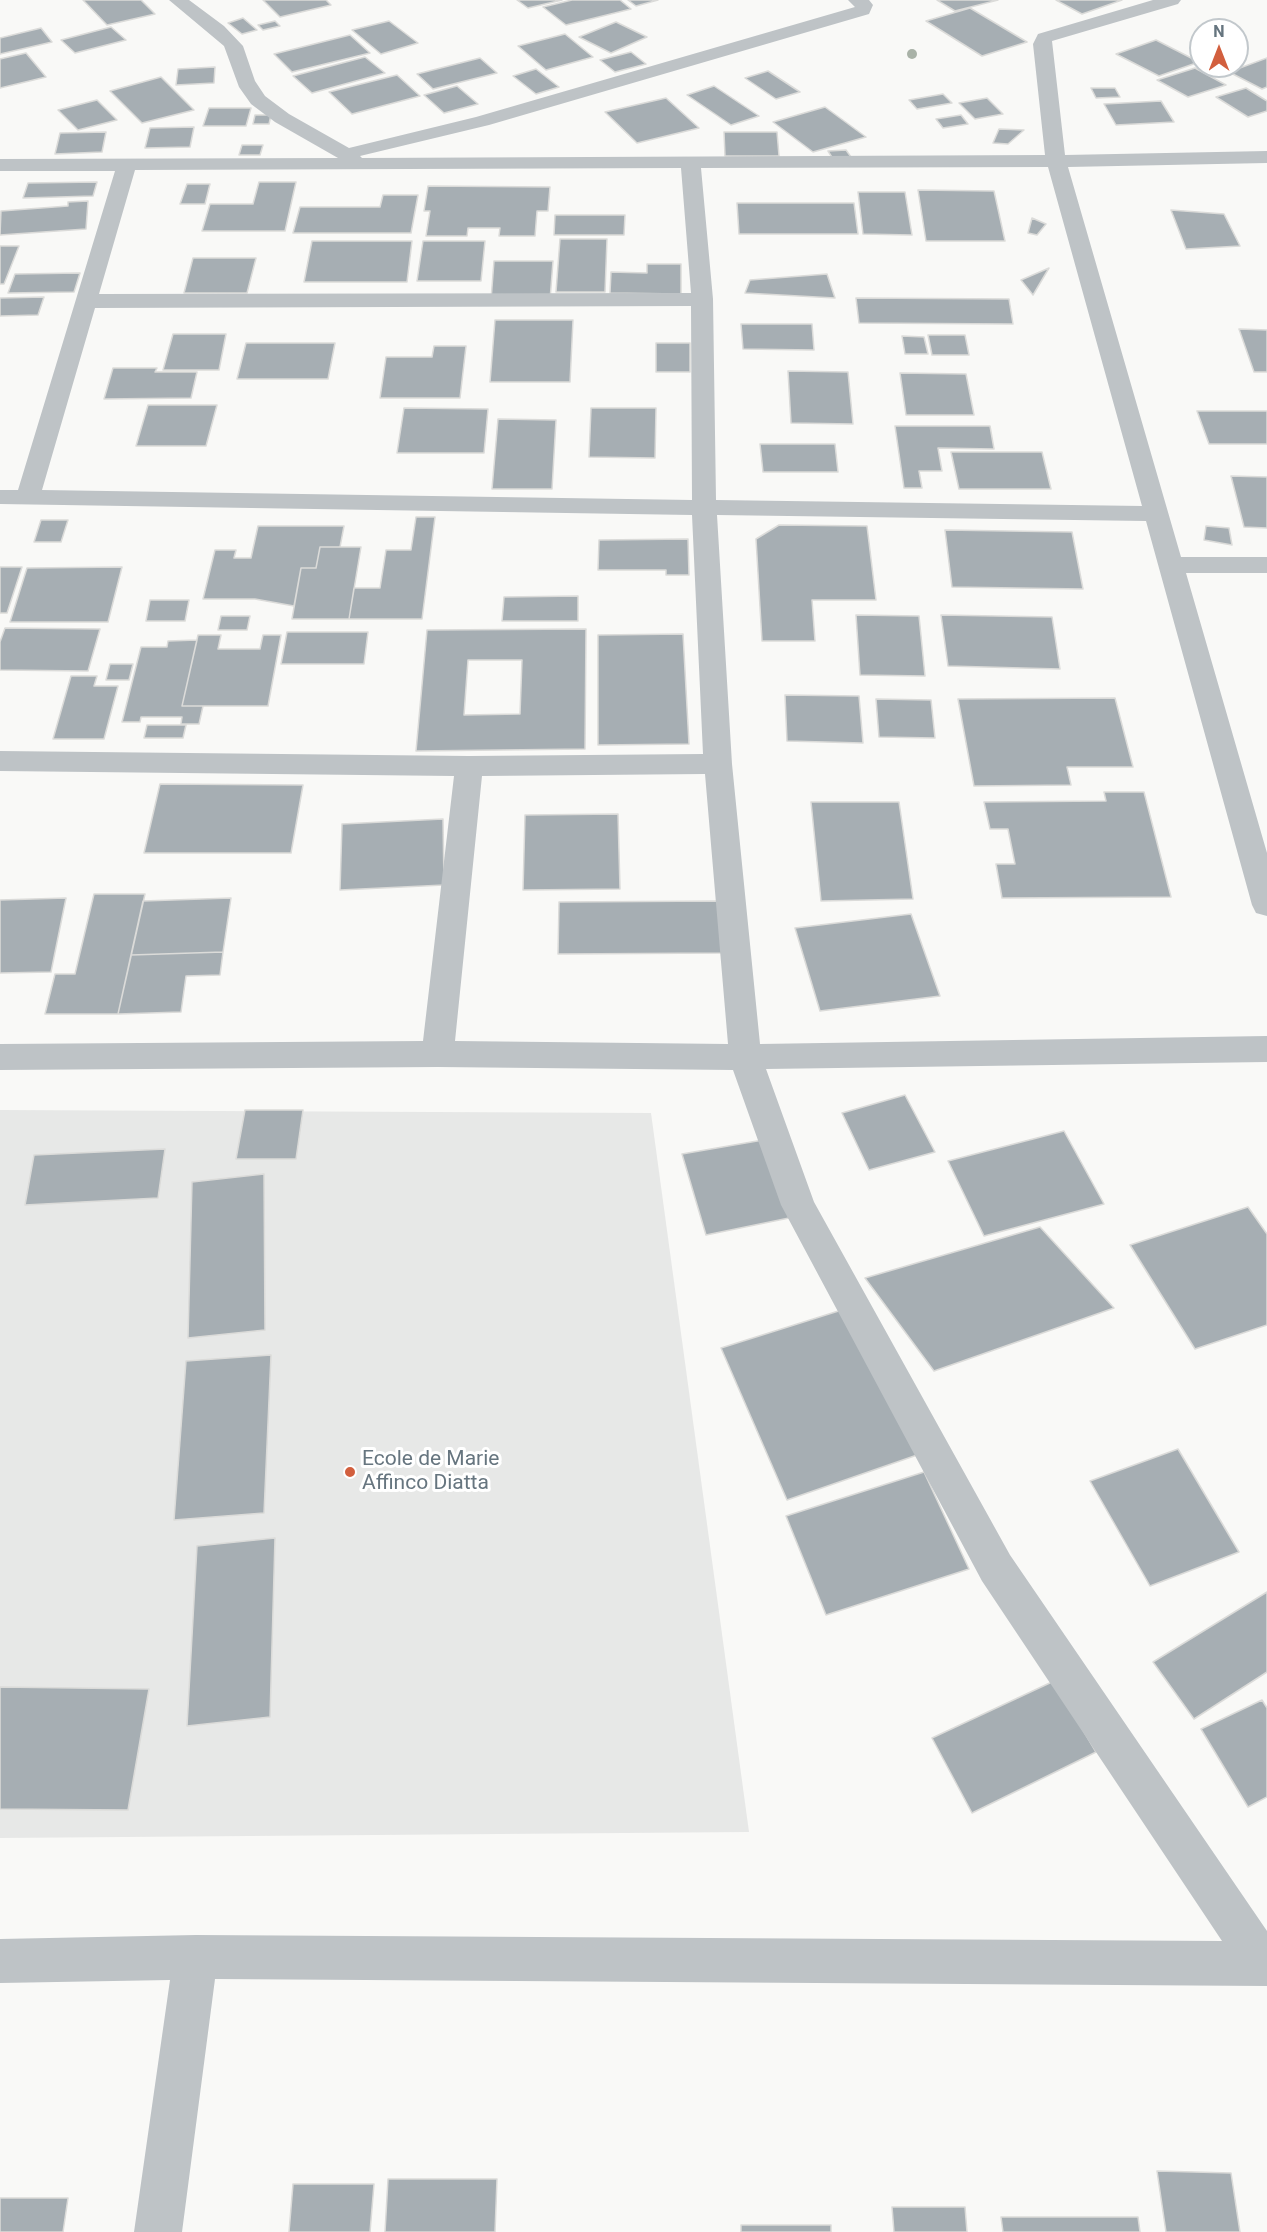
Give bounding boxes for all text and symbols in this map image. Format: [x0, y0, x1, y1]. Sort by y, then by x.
north arrow [1189, 18, 1249, 78]
text: N [1213, 22, 1225, 41]
place label: Ecole de Marie Affinco Diatta [362, 1447, 499, 1497]
marker: Ecole de Marie Affinco Diatta [343, 1465, 357, 1479]

